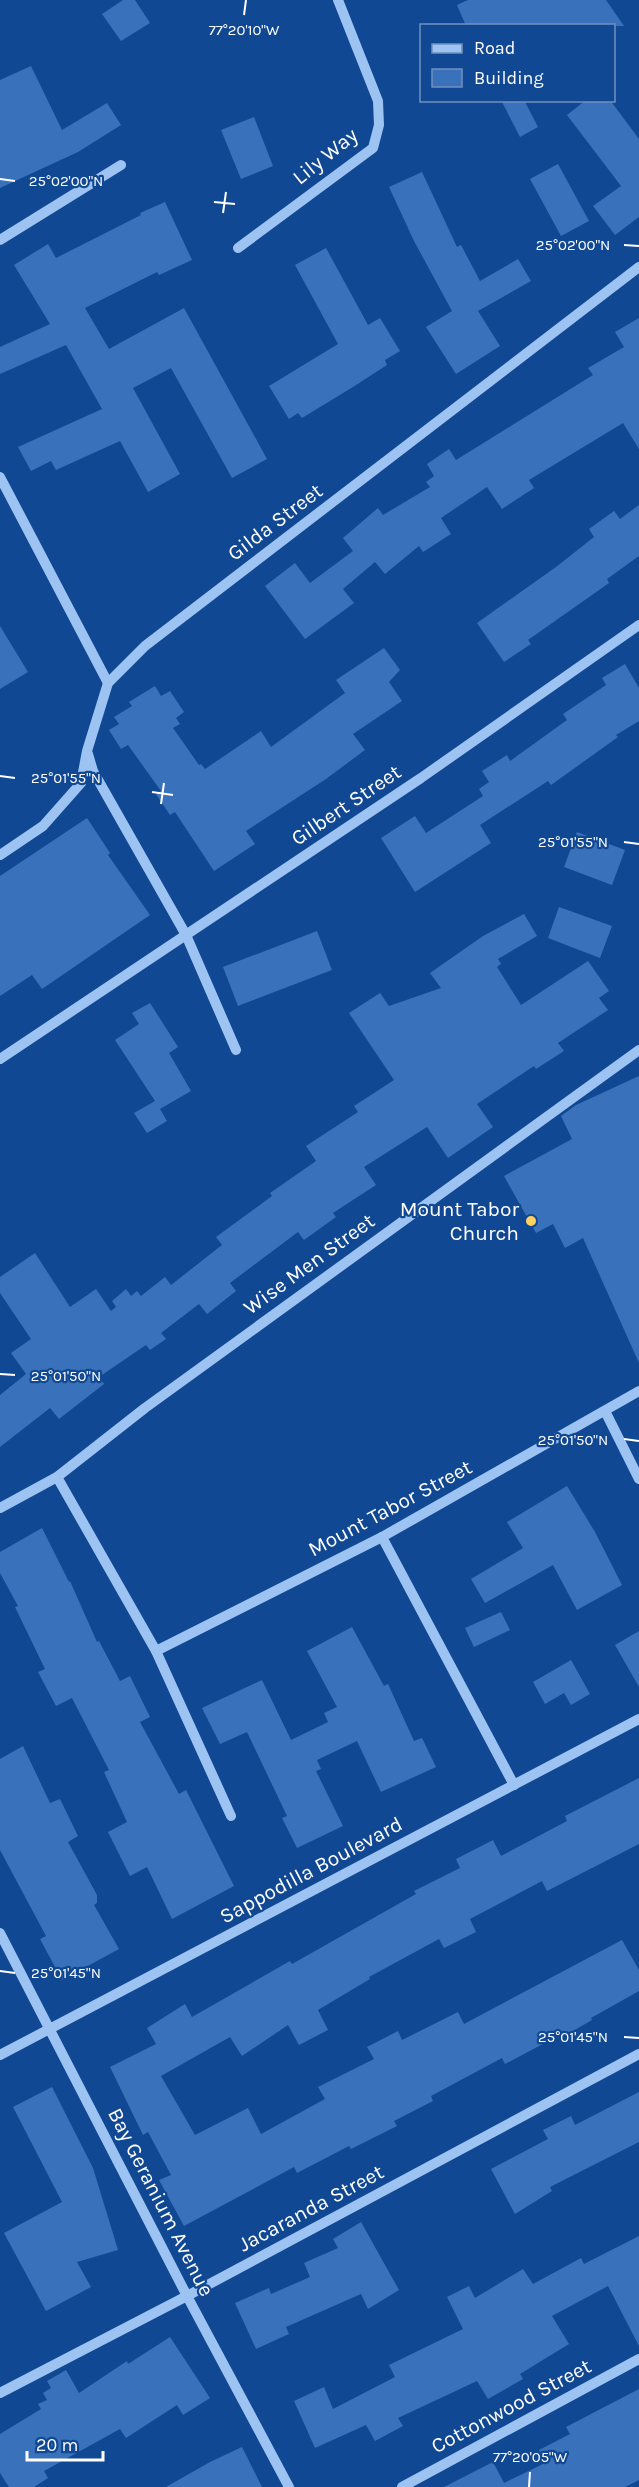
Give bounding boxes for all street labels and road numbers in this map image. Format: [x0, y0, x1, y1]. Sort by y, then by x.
street label: Lily Way [288, 123, 362, 189]
street label: Gilda Street [223, 479, 327, 565]
street label: Gilbert Street [287, 759, 405, 850]
street label: Wise Men Street [239, 1208, 379, 1319]
street label: Mount Tabor Street [304, 1455, 476, 1561]
street label: Sappodilla Boulevard [216, 1812, 406, 1928]
street label: Bay Geranium Avenue [103, 2104, 219, 2300]
street label: Jacaranda Street [234, 2160, 388, 2256]
street label: Cottonwood Street [427, 2354, 595, 2458]

